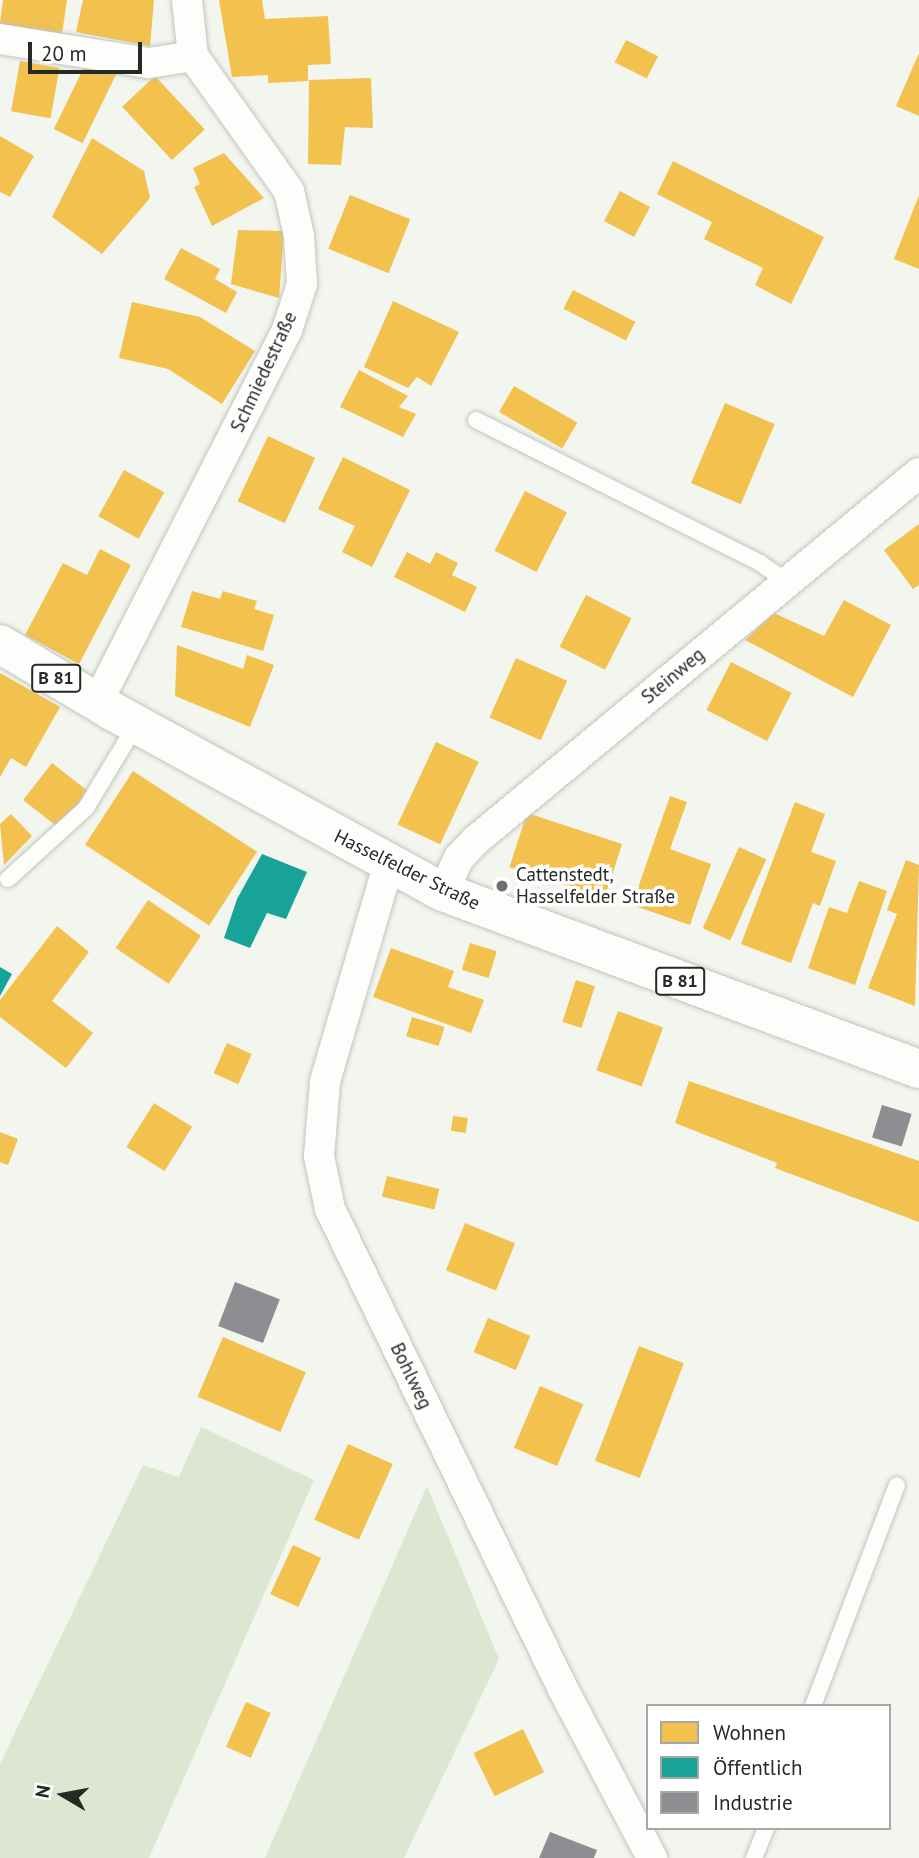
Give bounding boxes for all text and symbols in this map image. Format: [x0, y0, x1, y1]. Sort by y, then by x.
scale bar [32, 28, 145, 72]
text: 20 m [41, 40, 87, 67]
street label: Schmiedestraße [226, 308, 302, 436]
street label: Steinweg [637, 643, 709, 709]
road number: B 81 [30, 664, 82, 692]
street label: Hasselfelder Straße [330, 825, 484, 915]
place label: Cattenstedt, Hasselfelder Straße [516, 864, 675, 908]
marker: Cattenstedt, Hasselfelder Straße [494, 878, 510, 894]
road number: B 81 [654, 966, 706, 996]
street label: Bohlweg [385, 1339, 437, 1413]
legend [646, 1704, 891, 1830]
text: Wohnen [713, 1719, 786, 1746]
text: Öffentlich [713, 1754, 803, 1781]
north arrow [28, 1760, 98, 1830]
text: N [29, 1783, 55, 1800]
text: Industrie [713, 1789, 793, 1816]

